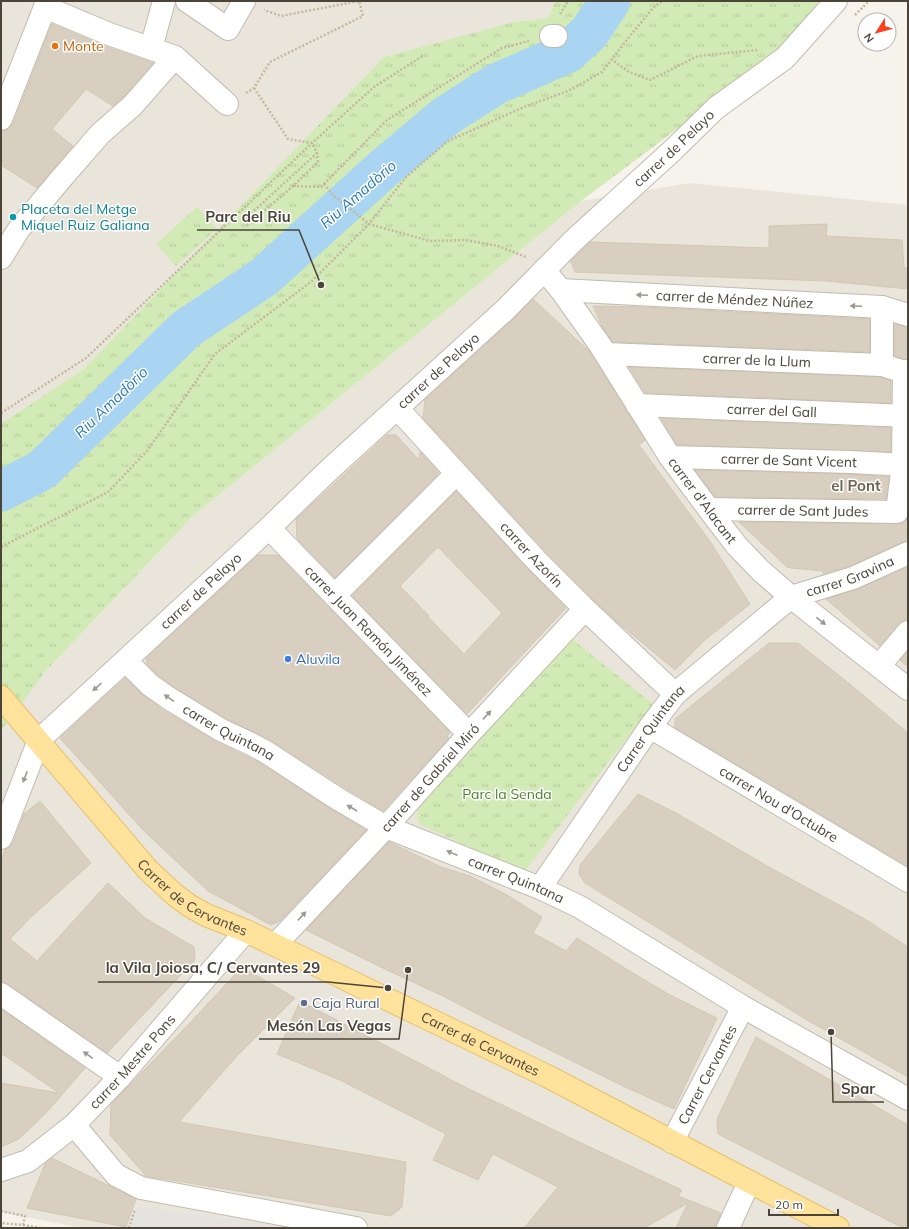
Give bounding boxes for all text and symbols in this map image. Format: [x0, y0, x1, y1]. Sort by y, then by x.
north arrow [857, 12, 897, 52]
text: N [861, 30, 877, 45]
place label: Monte [63, 37, 104, 55]
marker: Monte [50, 41, 60, 51]
street label: carrer de Pelayo [629, 106, 718, 191]
water label: Riu Amadòrio [316, 155, 400, 232]
place label: Placeta del Metge Miquel Ruiz Galiana [21, 200, 150, 234]
callout: Parc del Riu [197, 203, 299, 230]
text: Parc del Riu [205, 207, 291, 226]
marker: Placeta del Metge Miquel Ruiz Galiana [8, 212, 18, 222]
street label: carrer de Méndez Núñez [655, 286, 814, 312]
one-way arrow [636, 291, 648, 298]
one-way arrow [849, 303, 862, 309]
street label: carrer de Pelayo [393, 329, 483, 413]
street label: carrer de la Llum [702, 349, 811, 371]
water label: Riu Amadòrio [70, 362, 152, 442]
street label: carrer del Gall [727, 400, 817, 421]
street label: carrer de Sant Vicent [721, 449, 857, 471]
street label: carrer d'Alacant [664, 454, 741, 547]
district label: el Pont [831, 476, 881, 495]
street label: carrer de Sant Judes [737, 500, 869, 521]
street label: carrer Azorín [496, 518, 567, 591]
street label: carrer de Pelayo [156, 549, 245, 633]
street label: carrer Gravina [804, 552, 897, 601]
street label: carrer Juan Ramón Jiménez [301, 561, 436, 700]
one-way arrow [816, 617, 827, 626]
place label: Aluvila [296, 650, 340, 668]
marker: Aluvila [283, 654, 293, 664]
street label: Carrer Quintana [612, 681, 688, 776]
one-way arrow [92, 682, 102, 692]
one-way arrow [164, 694, 174, 702]
street label: carrer Quintana [179, 700, 278, 764]
one-way arrow [482, 710, 491, 720]
street label: carrer de Gabriel Miró [377, 720, 483, 836]
street label: carrer Nou d'Octubre [716, 761, 841, 846]
one-way arrow [21, 771, 27, 783]
park label: Parc la Senda [462, 785, 552, 803]
one-way arrow [346, 804, 358, 811]
one-way arrow [446, 850, 458, 856]
street label: carrer Quintana [466, 851, 567, 907]
street label: Carrer de Cervantes [134, 855, 250, 940]
one-way arrow [297, 912, 306, 921]
callout: la Vila Joiosa, C/ Cervantes 29 [98, 955, 328, 982]
text: la Vila Joiosa, C/ Cervantes 29 [106, 958, 320, 977]
place label: Caja Rural [312, 994, 380, 1012]
marker: Caja Rural [299, 998, 309, 1008]
street label: Carrer de Cervantes [418, 1008, 543, 1080]
street label: carrer Mestre Pons [85, 1010, 179, 1113]
callout: Mesón Las Vegas [259, 1012, 399, 1039]
text: Mesón Las Vegas [267, 1016, 391, 1035]
street label: Carrer Cervantes [674, 1022, 741, 1128]
one-way arrow [83, 1051, 93, 1059]
callout: Spar [833, 1075, 884, 1102]
text: Spar [841, 1079, 875, 1098]
scale bar [769, 1191, 838, 1217]
text: 20 m [775, 1197, 803, 1212]

